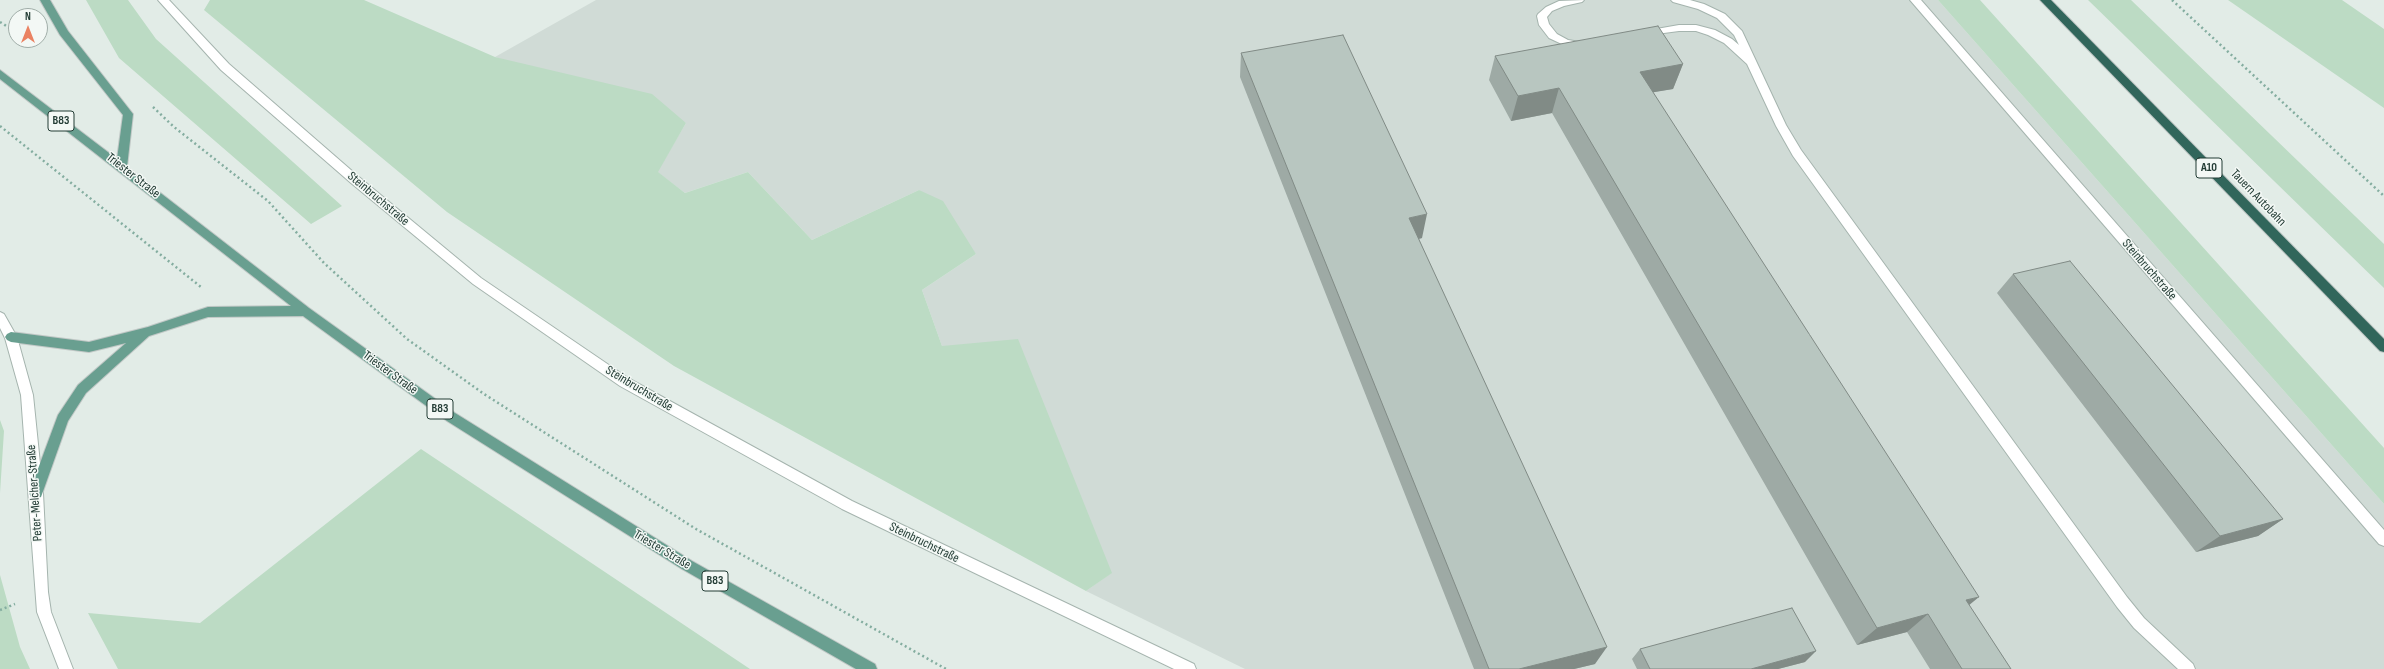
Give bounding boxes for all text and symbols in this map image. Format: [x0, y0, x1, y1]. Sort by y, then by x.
north arrow [8, 8, 48, 48]
text: N [25, 10, 31, 23]
road number: B83 [48, 111, 74, 131]
street label: Triester Straße [103, 150, 163, 202]
road number: A10 [2196, 158, 2222, 178]
street label: Tauern Autobahn [2227, 166, 2289, 230]
street label: Steinbruchstraße [344, 169, 412, 229]
street label: Steinbruchstraße [2118, 236, 2180, 304]
street label: Triester Straße [360, 348, 420, 398]
street label: Steinbruchstraße [602, 363, 676, 415]
road number: B83 [427, 399, 453, 419]
street label: Peter-Melcher-Straße [24, 444, 46, 542]
street label: Steinbruchstraße [887, 519, 961, 567]
street label: Triester Straße [631, 527, 693, 573]
road number: B83 [702, 571, 728, 591]

